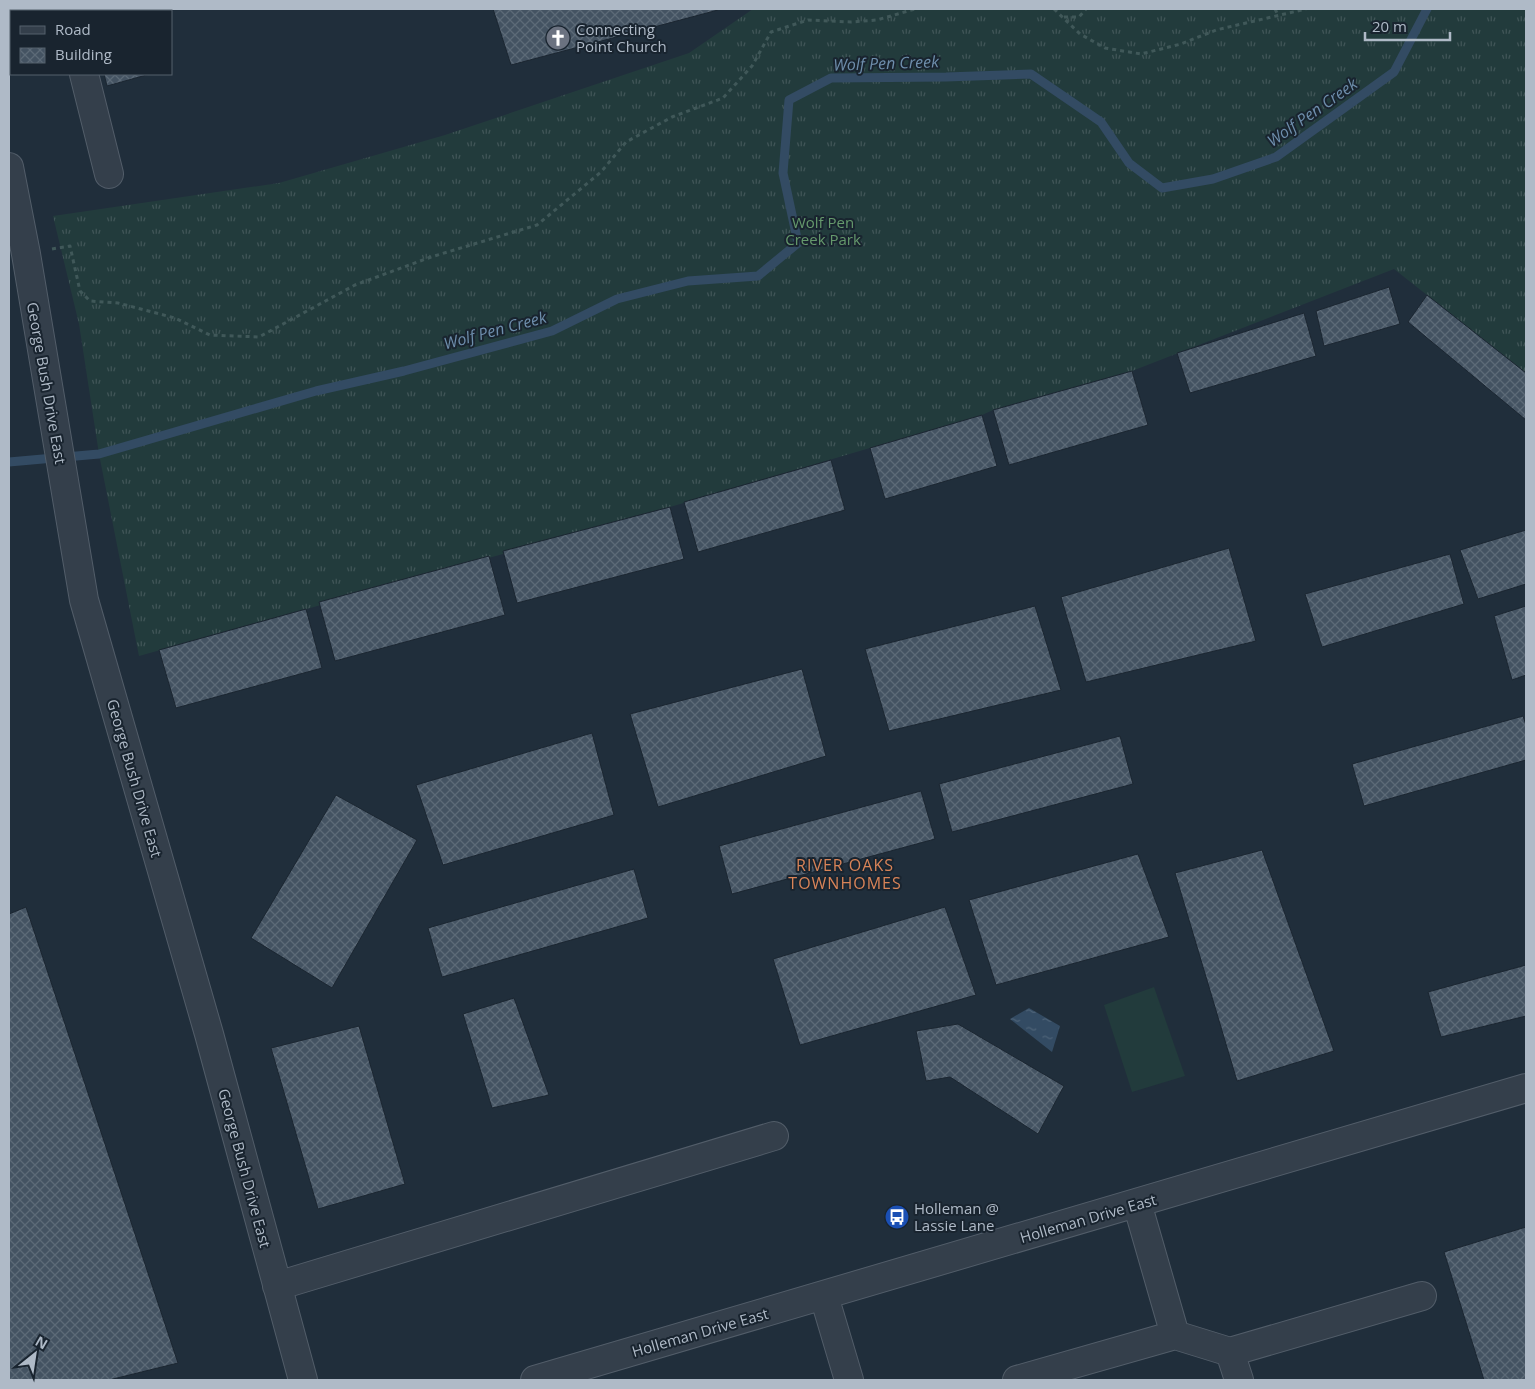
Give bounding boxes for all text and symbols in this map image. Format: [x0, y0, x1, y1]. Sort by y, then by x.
legend [10, 10, 172, 75]
scale bar [1365, 10, 1450, 42]
text: 20 m [1372, 16, 1407, 36]
text: Road [55, 19, 91, 39]
place label: Connecting Point Church [576, 19, 667, 56]
church icon: Connecting Point Church [545, 25, 571, 51]
text: Building [55, 44, 112, 64]
water label: Wolf Pen Creek [833, 50, 940, 76]
water label: Wolf Pen Creek [1262, 72, 1363, 151]
park label: Wolf Pen Creek Park [785, 212, 861, 249]
street label: George Bush Drive East [23, 301, 71, 465]
water label: Wolf Pen Creek [441, 305, 550, 354]
street label: George Bush Drive East [103, 696, 167, 860]
district label: RIVER OAKS TOWNHOMES [788, 854, 902, 894]
street label: George Bush Drive East [214, 1086, 276, 1250]
street label: Holleman Drive East [1017, 1189, 1159, 1247]
place label: Holleman @ Lassie Lane [914, 1198, 999, 1235]
bus stop icon: Holleman @ Lassie Lane [884, 1204, 910, 1230]
street label: Holleman Drive East [629, 1303, 771, 1361]
north arrow [10, 1329, 60, 1379]
text: N [32, 1331, 51, 1353]

